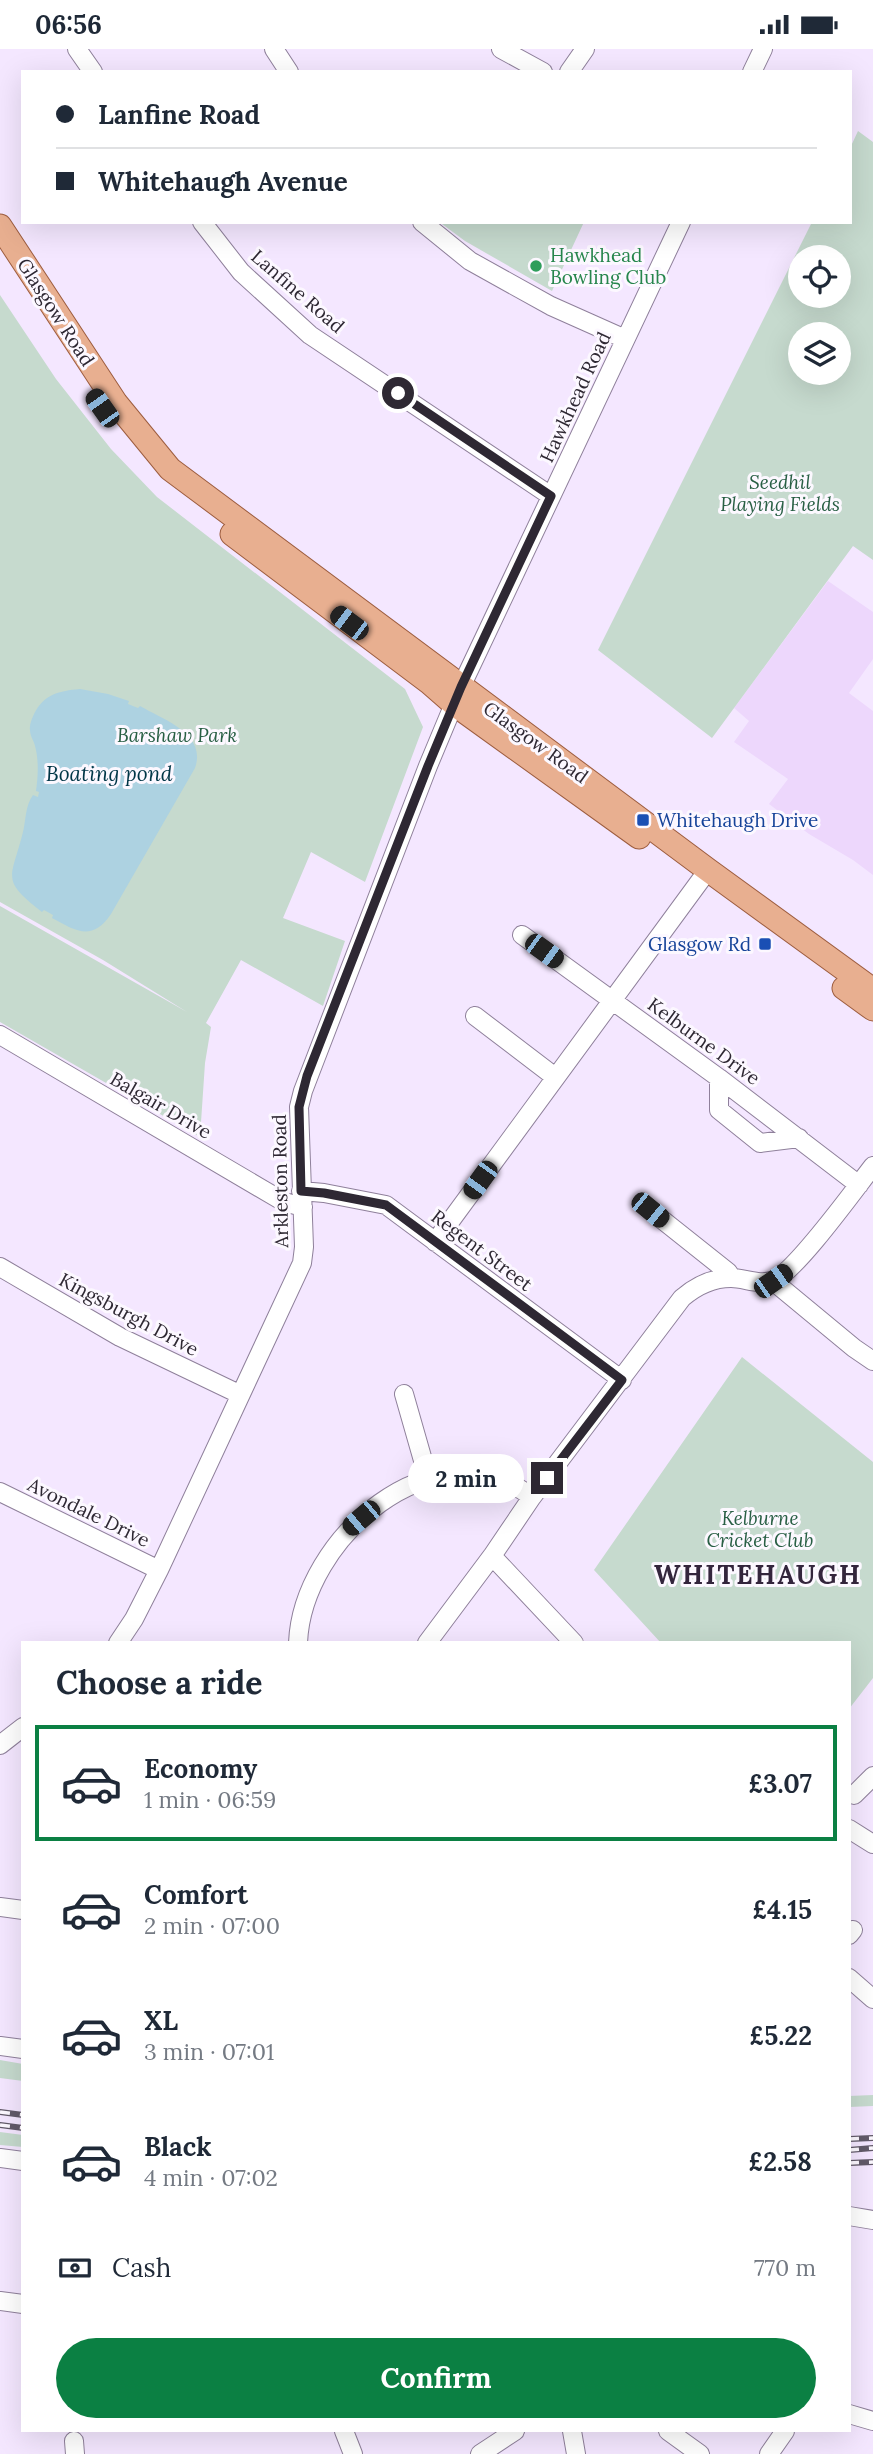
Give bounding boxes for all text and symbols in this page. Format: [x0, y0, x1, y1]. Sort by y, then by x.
text: 06:56 [35, 8, 102, 41]
text: Lanfine Road [98, 98, 260, 131]
text: Whitehaugh Avenue [98, 165, 348, 198]
place label: Hawkhead Bowling Club [550, 243, 666, 289]
street label: Lanfine Road [247, 244, 349, 338]
map controls [788, 245, 851, 385]
button: locate [788, 245, 851, 308]
street label: Glasgow Road [12, 254, 100, 370]
marker: Hawkhead Bowling Club [528, 258, 544, 274]
button: layers [788, 322, 851, 385]
street label: Hawkhead Road [534, 328, 616, 466]
route start [382, 377, 414, 409]
car [82, 385, 123, 431]
park label: Seedhil Playing Fields [720, 470, 840, 516]
car [326, 602, 373, 644]
street label: Glasgow Road [479, 696, 593, 788]
park label: Barshaw Park [117, 723, 237, 747]
water label: Boating pond [46, 760, 173, 787]
place label: Whitehaugh Drive [657, 808, 818, 832]
marker: Whitehaugh Drive [635, 812, 651, 828]
car [521, 930, 568, 972]
place label: Glasgow Rd [648, 932, 751, 956]
marker: Glasgow Rd [757, 936, 773, 952]
street label: Kelburne Drive [643, 992, 765, 1090]
street label: Balgair Drive [106, 1066, 216, 1144]
street label: Arkleston Road [267, 1114, 293, 1249]
car [460, 1157, 501, 1203]
car [628, 1189, 673, 1231]
street label: Regent Street [427, 1204, 538, 1296]
car [750, 1260, 797, 1302]
street label: Kingsburgh Drive [55, 1267, 203, 1361]
callout: 2 min [407, 1453, 522, 1503]
route end [531, 1462, 563, 1494]
text: 2 min [435, 1464, 497, 1493]
street label: Avondale Drive [23, 1472, 154, 1552]
car [339, 1496, 384, 1540]
park label: Kelburne Cricket Club [707, 1506, 814, 1552]
district label: WHITEHAUGH [654, 1558, 862, 1591]
text: Choose a ride [56, 1662, 263, 1703]
icon: car [60, 1752, 123, 1815]
text: Economy [144, 1752, 257, 1785]
text: £3.07 [748, 1767, 812, 1800]
text: 1 min · 06:59 [144, 1785, 276, 1814]
icon: car [60, 1878, 123, 1941]
text: Comfort [144, 1878, 248, 1911]
text: £4.15 [752, 1893, 812, 1926]
text: 2 min · 07:00 [144, 1911, 280, 1940]
icon: car [60, 2004, 123, 2067]
text: XL [144, 2004, 178, 2037]
text: £5.22 [749, 2019, 812, 2052]
text: 3 min · 07:01 [144, 2037, 274, 2066]
icon: car [60, 2130, 123, 2193]
text: Black [144, 2130, 212, 2163]
text: £2.58 [748, 2145, 812, 2178]
text: 4 min · 07:02 [144, 2163, 278, 2192]
icon: cash [56, 2249, 94, 2287]
text: Cash [112, 2251, 171, 2284]
text: 770 m [754, 2253, 816, 2282]
button: Confirm [56, 2338, 816, 2418]

